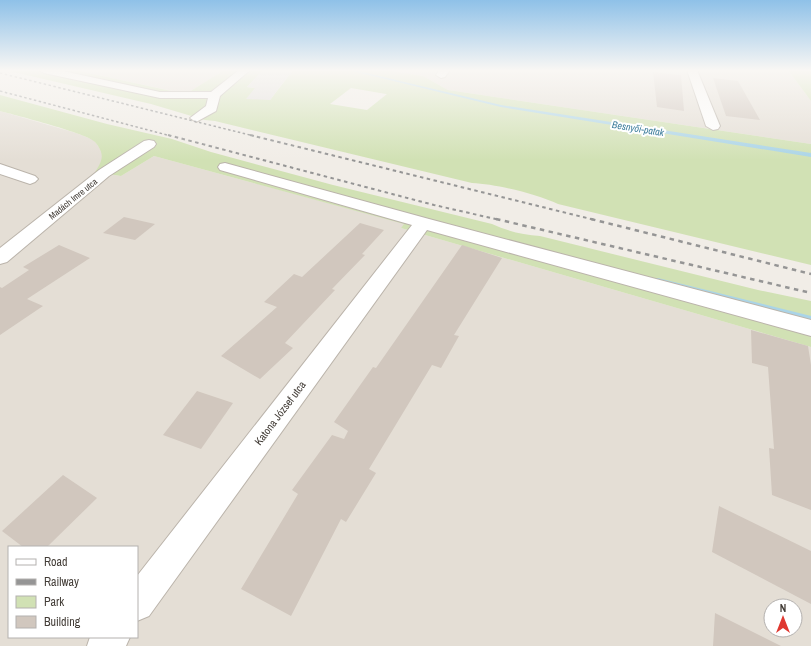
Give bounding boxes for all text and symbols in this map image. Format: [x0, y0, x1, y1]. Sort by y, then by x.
water label: Besnyői-patak [611, 118, 666, 139]
street label: Madách Imre utca [46, 176, 100, 222]
street label: Katona József utca [251, 378, 309, 448]
legend [8, 546, 138, 638]
text: Road [44, 554, 68, 570]
text: Railway [44, 574, 79, 590]
text: Park [44, 594, 64, 610]
north arrow [763, 598, 803, 638]
text: N [780, 601, 786, 615]
text: Building [44, 614, 81, 630]

